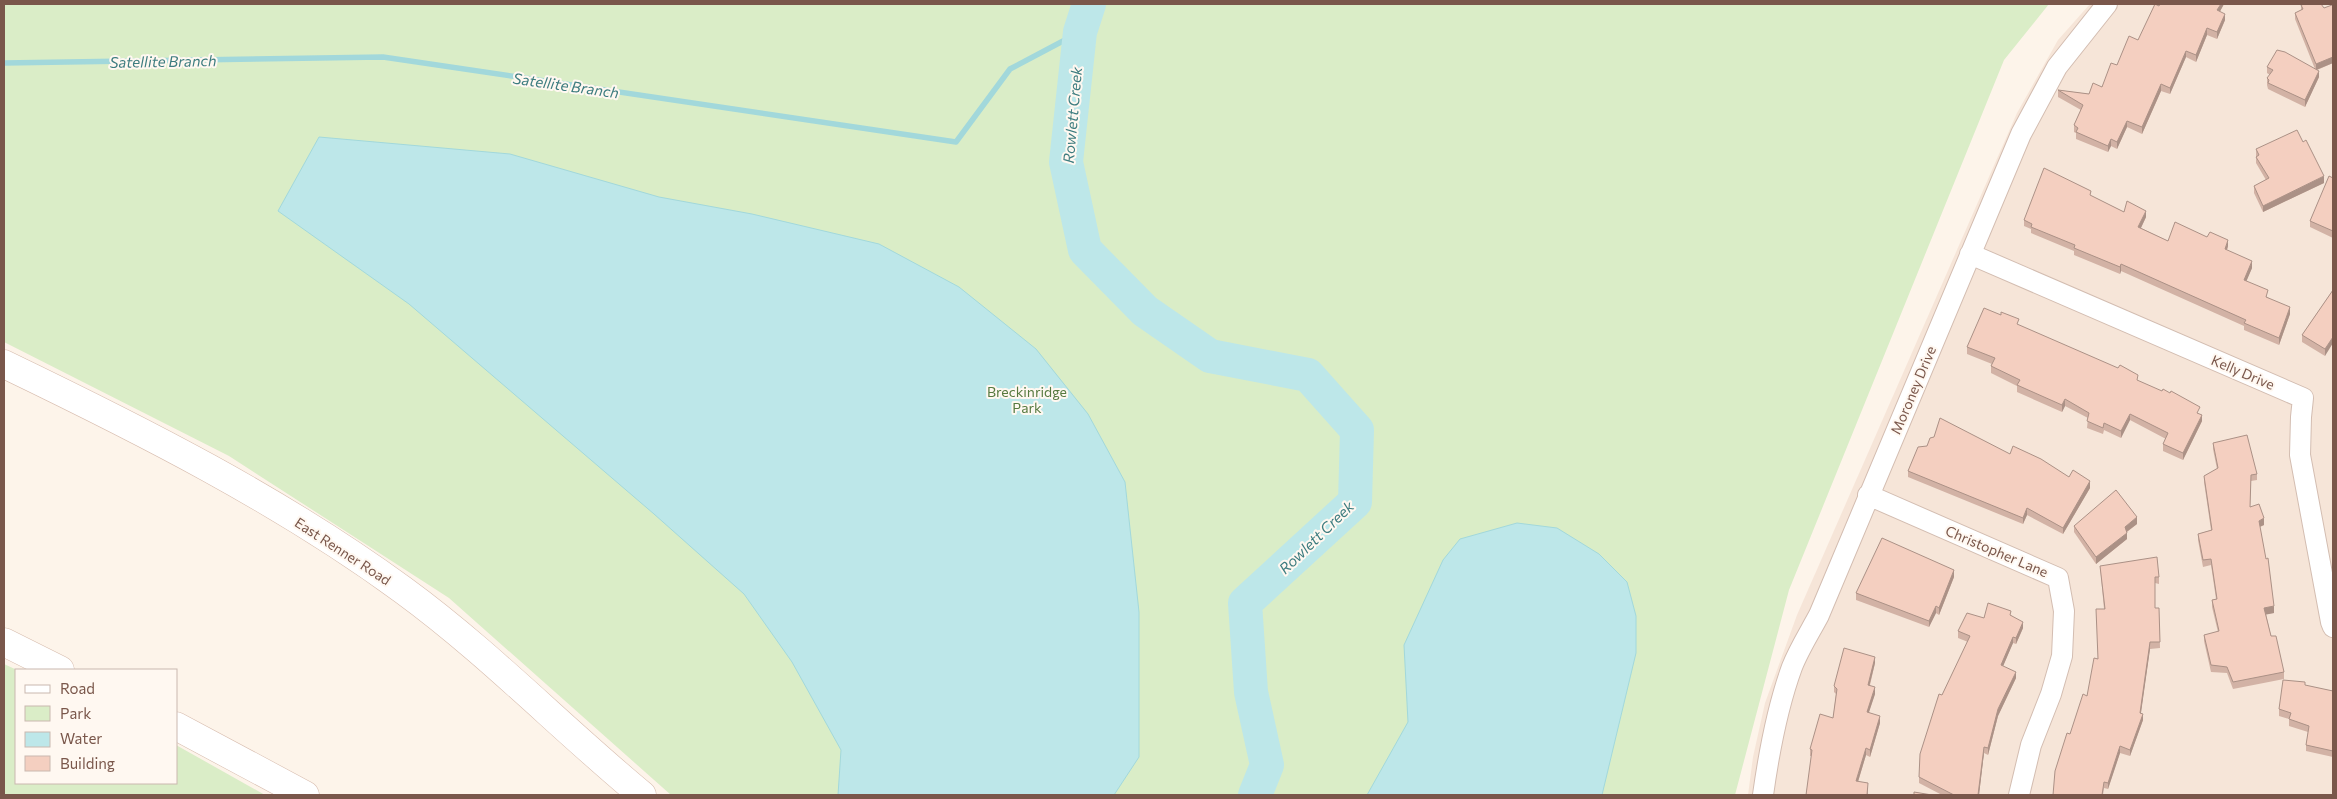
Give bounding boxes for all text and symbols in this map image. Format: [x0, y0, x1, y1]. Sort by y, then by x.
water label: Satellite Branch [109, 51, 217, 71]
water label: Rowlett Creek [1059, 65, 1085, 164]
water label: Satellite Branch [512, 69, 620, 101]
street label: Moroney Drive [1887, 343, 1939, 437]
street label: Kelly Drive [2209, 351, 2277, 393]
park label: Breckinridge Park [987, 383, 1067, 416]
water label: Rowlett Creek [1275, 496, 1358, 577]
street label: East Renner Road [292, 514, 394, 588]
street label: Christopher Lane [1943, 522, 2051, 580]
legend [15, 669, 178, 784]
text: Road [60, 679, 95, 697]
text: Park [60, 704, 91, 722]
text: Water [60, 729, 102, 747]
text: Building [60, 754, 115, 772]

